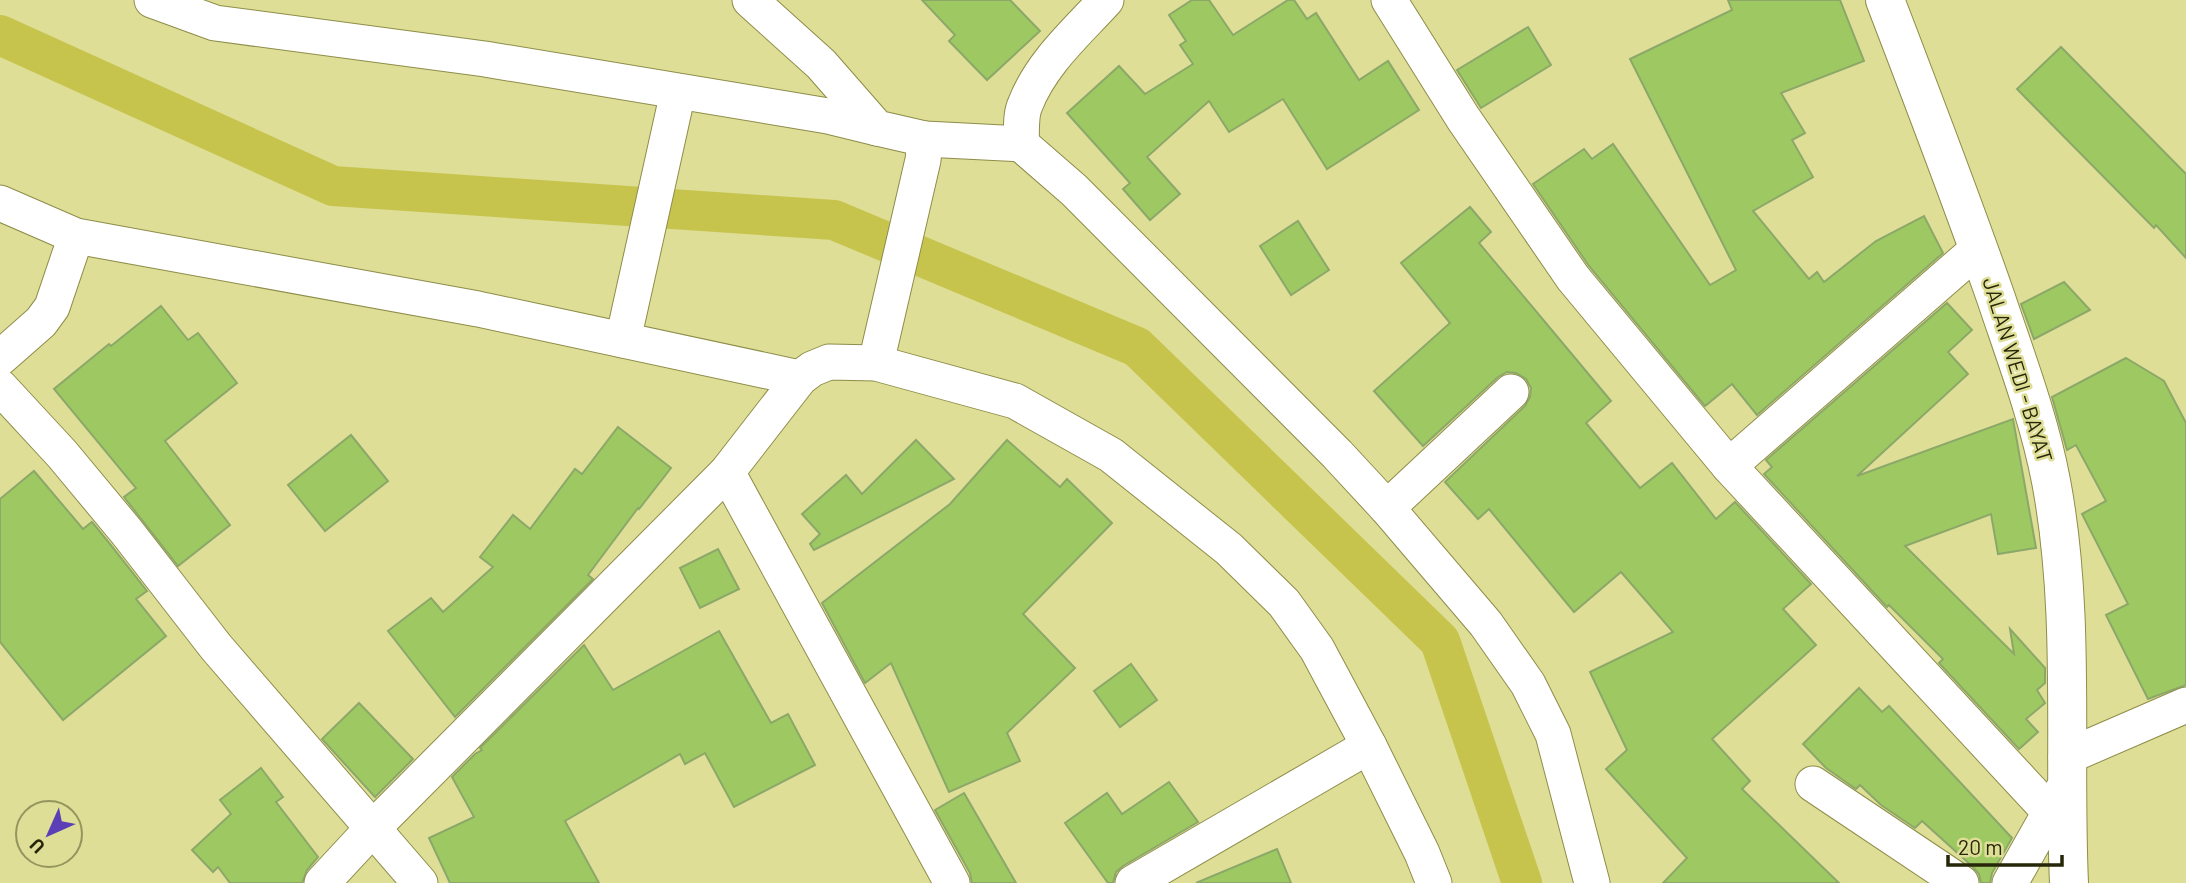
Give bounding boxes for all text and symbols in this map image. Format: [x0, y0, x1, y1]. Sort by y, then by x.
street label: JALAN WEDI - BAYAT [1978, 274, 2058, 465]
north arrow [14, 799, 84, 869]
scale bar [1948, 824, 2062, 868]
text: U [24, 834, 49, 859]
text: 20 m [1958, 834, 2003, 859]

